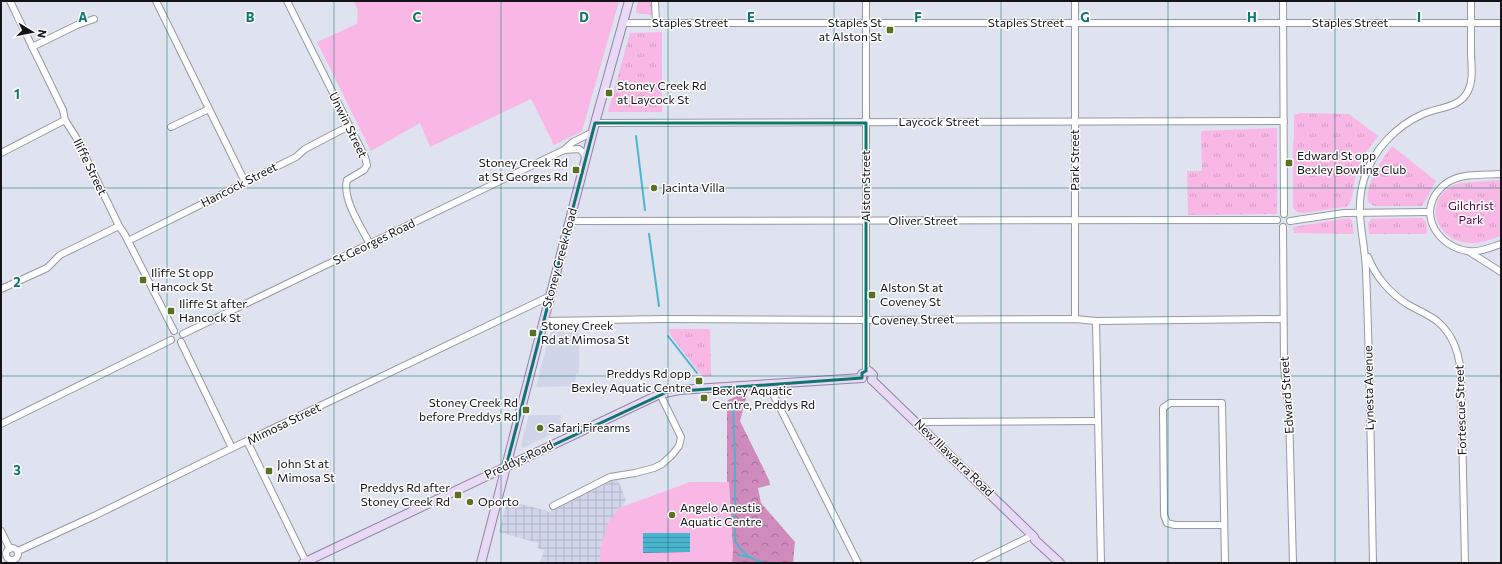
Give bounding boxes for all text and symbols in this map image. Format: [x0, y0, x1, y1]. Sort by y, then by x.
text: A [78, 9, 88, 25]
text: B [246, 9, 255, 25]
text: C [413, 9, 422, 25]
text: D [579, 9, 589, 25]
text: E [747, 9, 755, 25]
text: F [914, 9, 922, 25]
text: G [1080, 9, 1090, 25]
text: H [1247, 9, 1257, 25]
text: I [1417, 9, 1421, 25]
north arrow [12, 12, 52, 52]
street label: Staples Street [652, 15, 728, 29]
place label: Staples St at Alston St [819, 15, 882, 43]
street label: Staples Street [988, 15, 1064, 29]
street label: Staples Street [1312, 15, 1388, 29]
marker: Staples St at Alston St [885, 25, 895, 35]
text: N [35, 29, 49, 39]
place label: Stoney Creek Rd at Laycock St [617, 78, 706, 106]
text: 1 [14, 86, 20, 102]
marker: Stoney Creek Rd at Laycock St [604, 88, 614, 98]
street label: Unwin Street [327, 89, 371, 160]
street label: Laycock Street [899, 114, 979, 128]
street label: Park Street [1067, 129, 1081, 191]
street label: Iliffe Street [71, 136, 111, 197]
place label: Edward St opp Bexley Bowling Club [1297, 148, 1406, 176]
street label: Alston Street [858, 150, 872, 222]
place label: Stoney Creek Rd at St Georges Rd [478, 155, 568, 183]
marker: Edward St opp Bexley Bowling Club [1284, 158, 1294, 168]
street label: Hancock Street [198, 159, 279, 209]
marker: Stoney Creek Rd at St Georges Rd [571, 165, 581, 175]
place label: Jacinta Villa [662, 180, 725, 195]
marker: Jacinta Villa [649, 183, 659, 193]
park label: Gilchrist Park [1448, 198, 1494, 226]
street label: Stoney Creek Road [539, 206, 579, 309]
street label: Oliver Street [888, 213, 958, 227]
street label: St Georges Road [330, 215, 417, 267]
place label: Iliffe St opp Hancock St [151, 265, 214, 293]
text: 2 [13, 274, 21, 290]
marker: Iliffe St opp Hancock St [138, 275, 148, 285]
place label: Alston St at Coveney St [880, 280, 943, 308]
marker: Alston St at Coveney St [867, 290, 877, 300]
place label: Iliffe St after Hancock St [179, 296, 247, 324]
marker: Iliffe St after Hancock St [166, 306, 176, 316]
street label: Coveney Street [871, 311, 955, 327]
place label: Stoney Creek Rd at Mimosa St [541, 318, 629, 346]
marker: Stoney Creek Rd at Mimosa St [528, 328, 538, 338]
street label: Lynesta Avenue [1360, 345, 1376, 431]
street label: Edward Street [1276, 356, 1296, 434]
street label: Fortescue Street [1451, 365, 1469, 455]
place label: Preddys Rd opp Bexley Aquatic Centre [571, 366, 691, 394]
marker: Preddys Rd opp Bexley Aquatic Centre [694, 376, 704, 386]
place label: Bexley Aquatic Centre, Preddys Rd [712, 383, 815, 411]
marker: Bexley Aquatic Centre, Preddys Rd [699, 393, 709, 403]
place label: Stoney Creek Rd before Preddys Rd [419, 395, 518, 423]
street label: Mimosa Street [245, 399, 323, 447]
marker: Stoney Creek Rd before Preddys Rd [521, 405, 531, 415]
street label: New Illawarra Road [912, 416, 997, 499]
place label: Safari Firearms [548, 420, 630, 434]
marker: Safari Firearms [535, 423, 545, 433]
street label: Preddys Road [482, 437, 555, 481]
place label: John St at Mimosa St [277, 456, 335, 484]
text: 3 [13, 462, 21, 478]
marker: John St at Mimosa St [264, 466, 274, 476]
place label: Preddys Rd after Stoney Creek Rd [360, 480, 450, 508]
marker: Preddys Rd after Stoney Creek Rd [453, 490, 463, 500]
place label: Oporto [478, 494, 519, 508]
marker: Oporto [465, 497, 475, 507]
place label: Angelo Anestis Aquatic Centre [680, 500, 762, 528]
marker: Angelo Anestis Aquatic Centre [667, 510, 677, 520]

